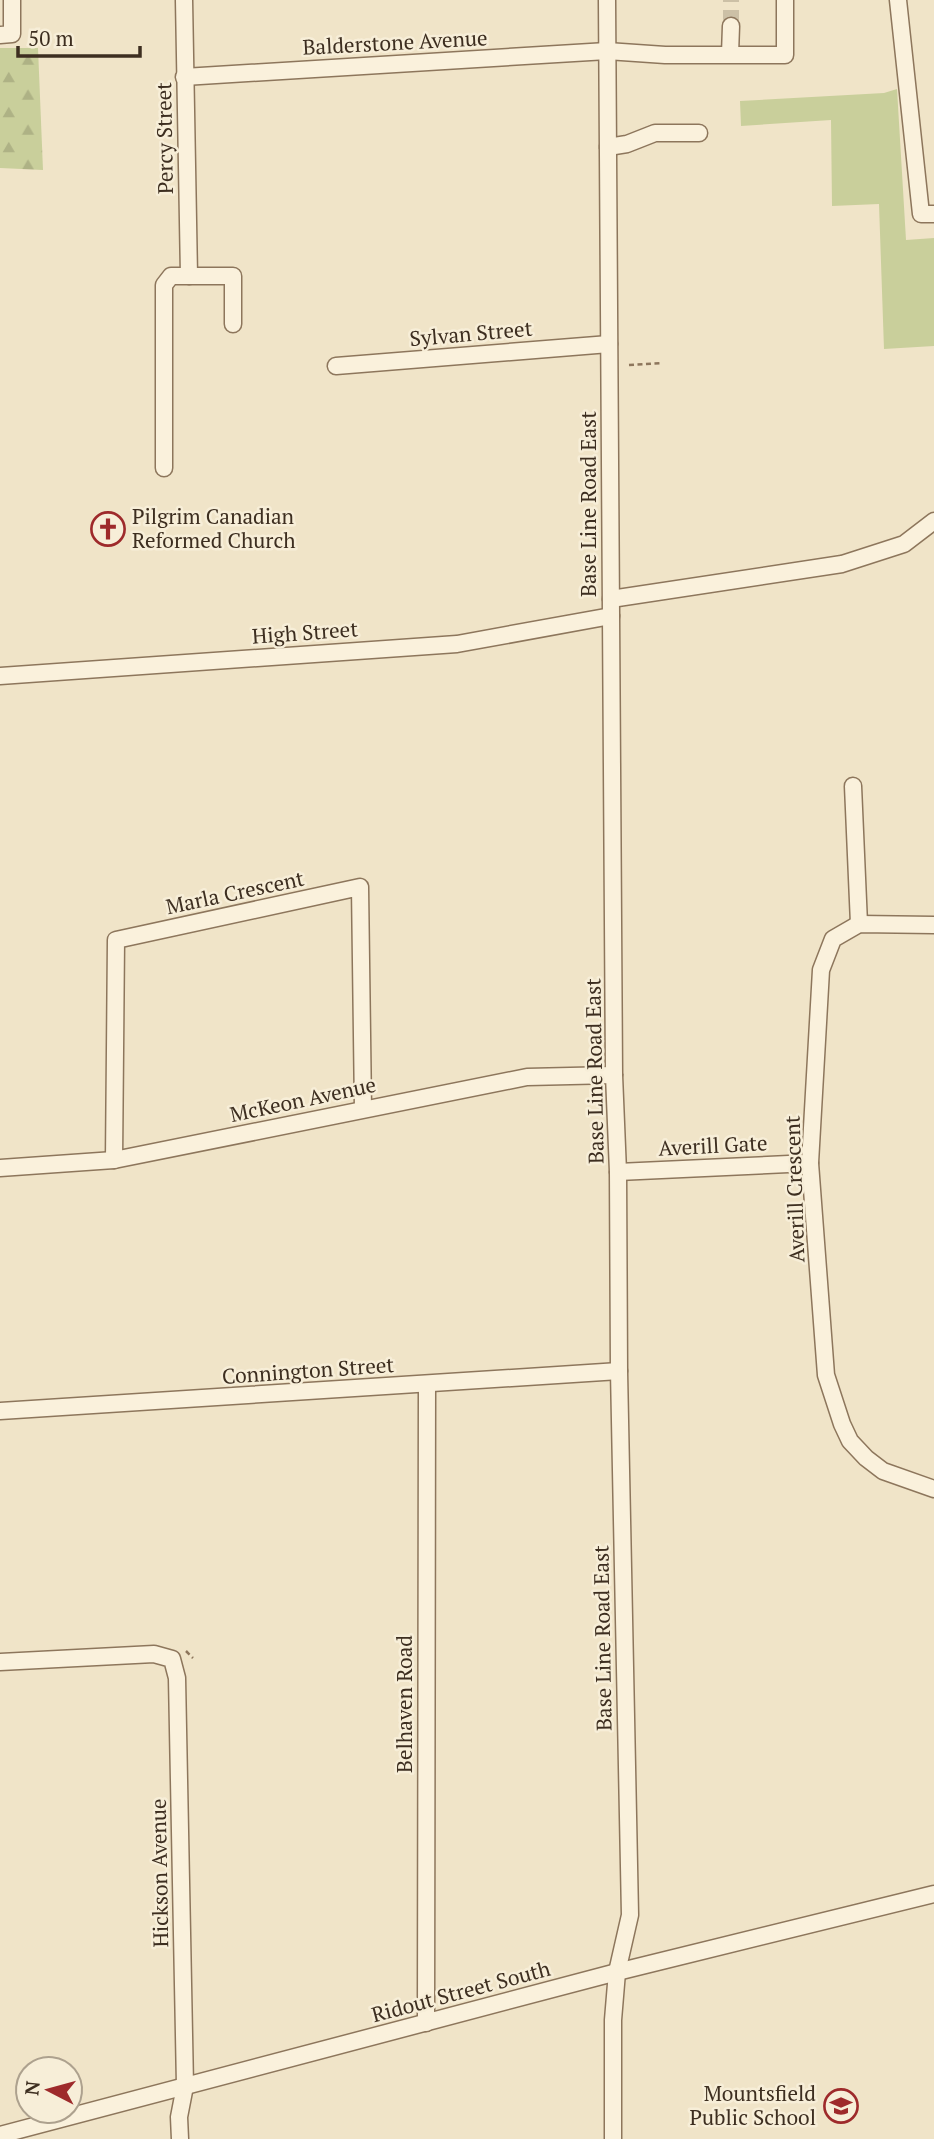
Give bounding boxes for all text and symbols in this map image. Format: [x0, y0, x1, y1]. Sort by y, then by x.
scale bar [18, 14, 140, 58]
street label: Balderstone Avenue [302, 23, 488, 61]
text: 50 m [28, 24, 74, 52]
street label: Percy Street [149, 82, 179, 194]
street label: Sylvan Street [408, 314, 534, 352]
street label: Base Line Road East [574, 411, 602, 597]
place label: Pilgrim Canadian Reformed Church [132, 502, 296, 554]
church icon: Pilgrim Canadian Reformed Church [89, 510, 127, 548]
street label: High Street [251, 614, 359, 650]
street label: Marla Crescent [163, 864, 307, 920]
street label: Base Line Road East [578, 978, 610, 1164]
street label: McKeon Avenue [227, 1070, 378, 1128]
street label: Averill Crescent [777, 1115, 811, 1263]
street label: Averill Gate [658, 1128, 768, 1162]
street label: Connington Street [221, 1350, 395, 1390]
street label: Base Line Road East [586, 1545, 618, 1731]
street label: Belhaven Road [390, 1635, 418, 1773]
street label: Hickson Avenue [144, 1798, 174, 1948]
street label: Ridout Street South [368, 1954, 553, 2028]
north arrow [14, 2055, 84, 2125]
text: N [18, 2079, 45, 2097]
place label: Mountsfield Public School [690, 2079, 816, 2131]
school or university icon: Mountsfield Public School [822, 2087, 860, 2125]

